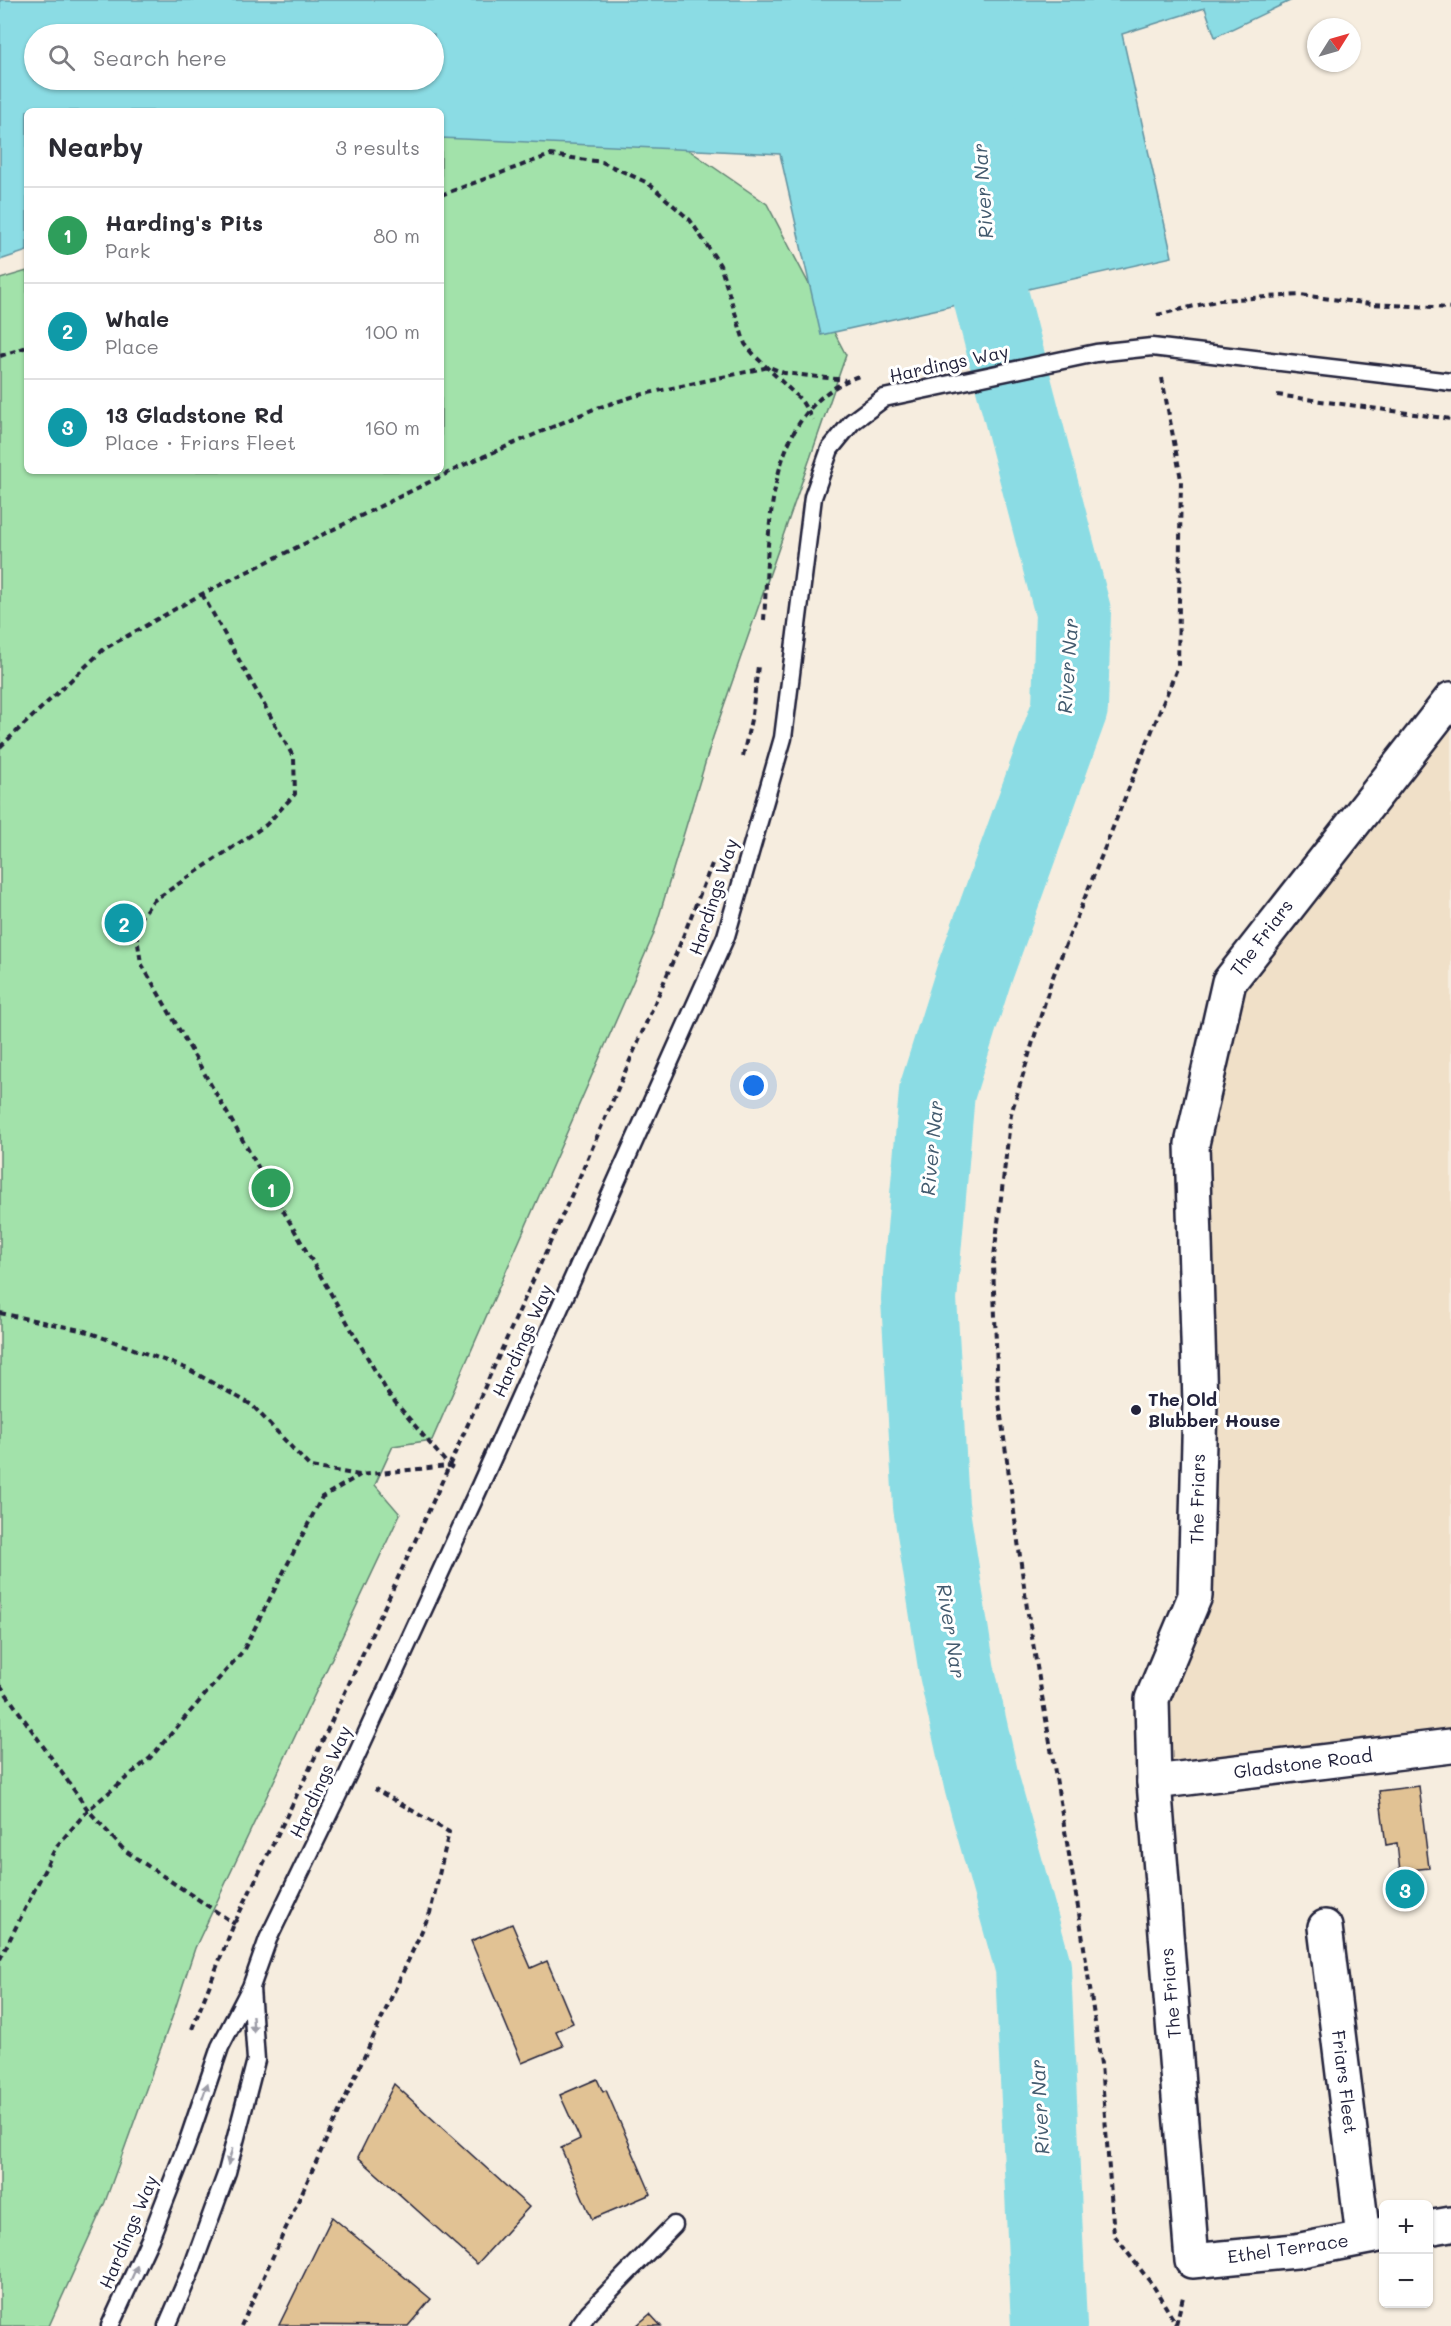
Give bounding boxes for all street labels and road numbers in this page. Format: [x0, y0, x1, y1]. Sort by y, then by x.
street label: Hardings Way [887, 339, 1011, 387]
street label: Hardings Way [683, 835, 743, 958]
street label: The Friars [1224, 894, 1298, 981]
street label: Hardings Way [486, 1280, 558, 1401]
street label: The Friars [1184, 1453, 1210, 1545]
street label: Hardings Way [284, 1722, 357, 1842]
street label: Gladstone Road [1232, 1743, 1374, 1783]
street label: The Friars [1154, 1947, 1186, 2039]
street label: Friars Fleet [1327, 2029, 1363, 2135]
street label: Hardings Way [93, 2171, 163, 2292]
street label: Ethel Terrace [1226, 2228, 1350, 2268]

